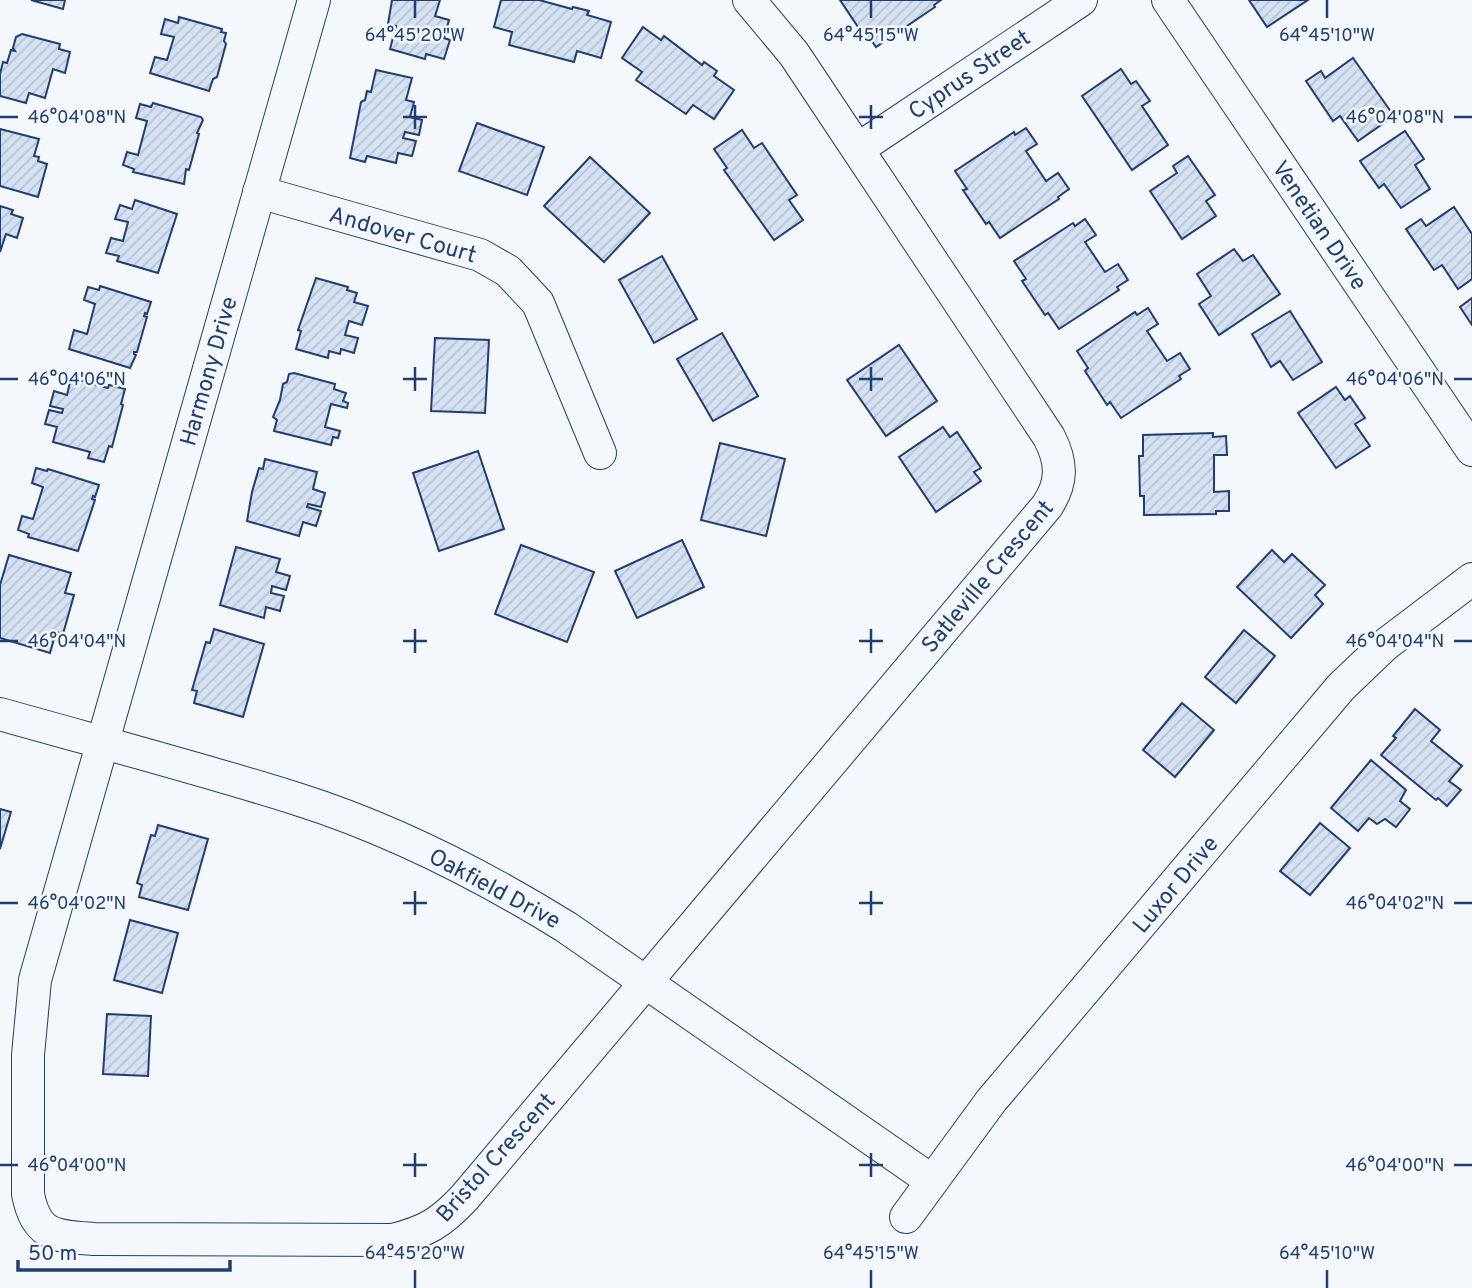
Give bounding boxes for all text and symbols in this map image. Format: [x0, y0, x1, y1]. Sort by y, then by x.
text: 64°45'20"W [365, 25, 465, 48]
text: 64°45'15"W [823, 25, 919, 48]
street label: Cyprus Street [904, 25, 1037, 128]
text: 64°45'10"W [1279, 25, 1375, 48]
text: 46°04'08"N [28, 107, 126, 130]
text: 46°04'08"N [1346, 107, 1444, 130]
street label: Venetian Drive [1264, 156, 1372, 297]
street label: Andover Court [325, 202, 479, 271]
street label: Harmony Drive [175, 294, 246, 450]
text: 46°04'06"N [28, 369, 126, 392]
text: 46°04'06"N [1346, 369, 1444, 392]
street label: Satleville Crescent [917, 495, 1061, 660]
text: 46°04'04"N [28, 631, 126, 654]
text: 46°04'04"N [1346, 631, 1444, 654]
street label: Luxor Drive [1128, 831, 1226, 940]
street label: Oakfield Drive [423, 843, 565, 937]
text: 46°04'02"N [28, 893, 126, 916]
text: 46°04'02"N [1346, 893, 1444, 916]
street label: Bristol Crescent [431, 1088, 563, 1230]
text: 46°04'00"N [28, 1155, 126, 1178]
text: 46°04'00"N [1346, 1155, 1444, 1178]
scale bar [18, 1228, 229, 1272]
text: 50 m [28, 1241, 77, 1268]
text: 64°45'20"W [365, 1243, 465, 1266]
text: 64°45'15"W [823, 1243, 919, 1266]
text: 64°45'10"W [1279, 1243, 1375, 1266]

